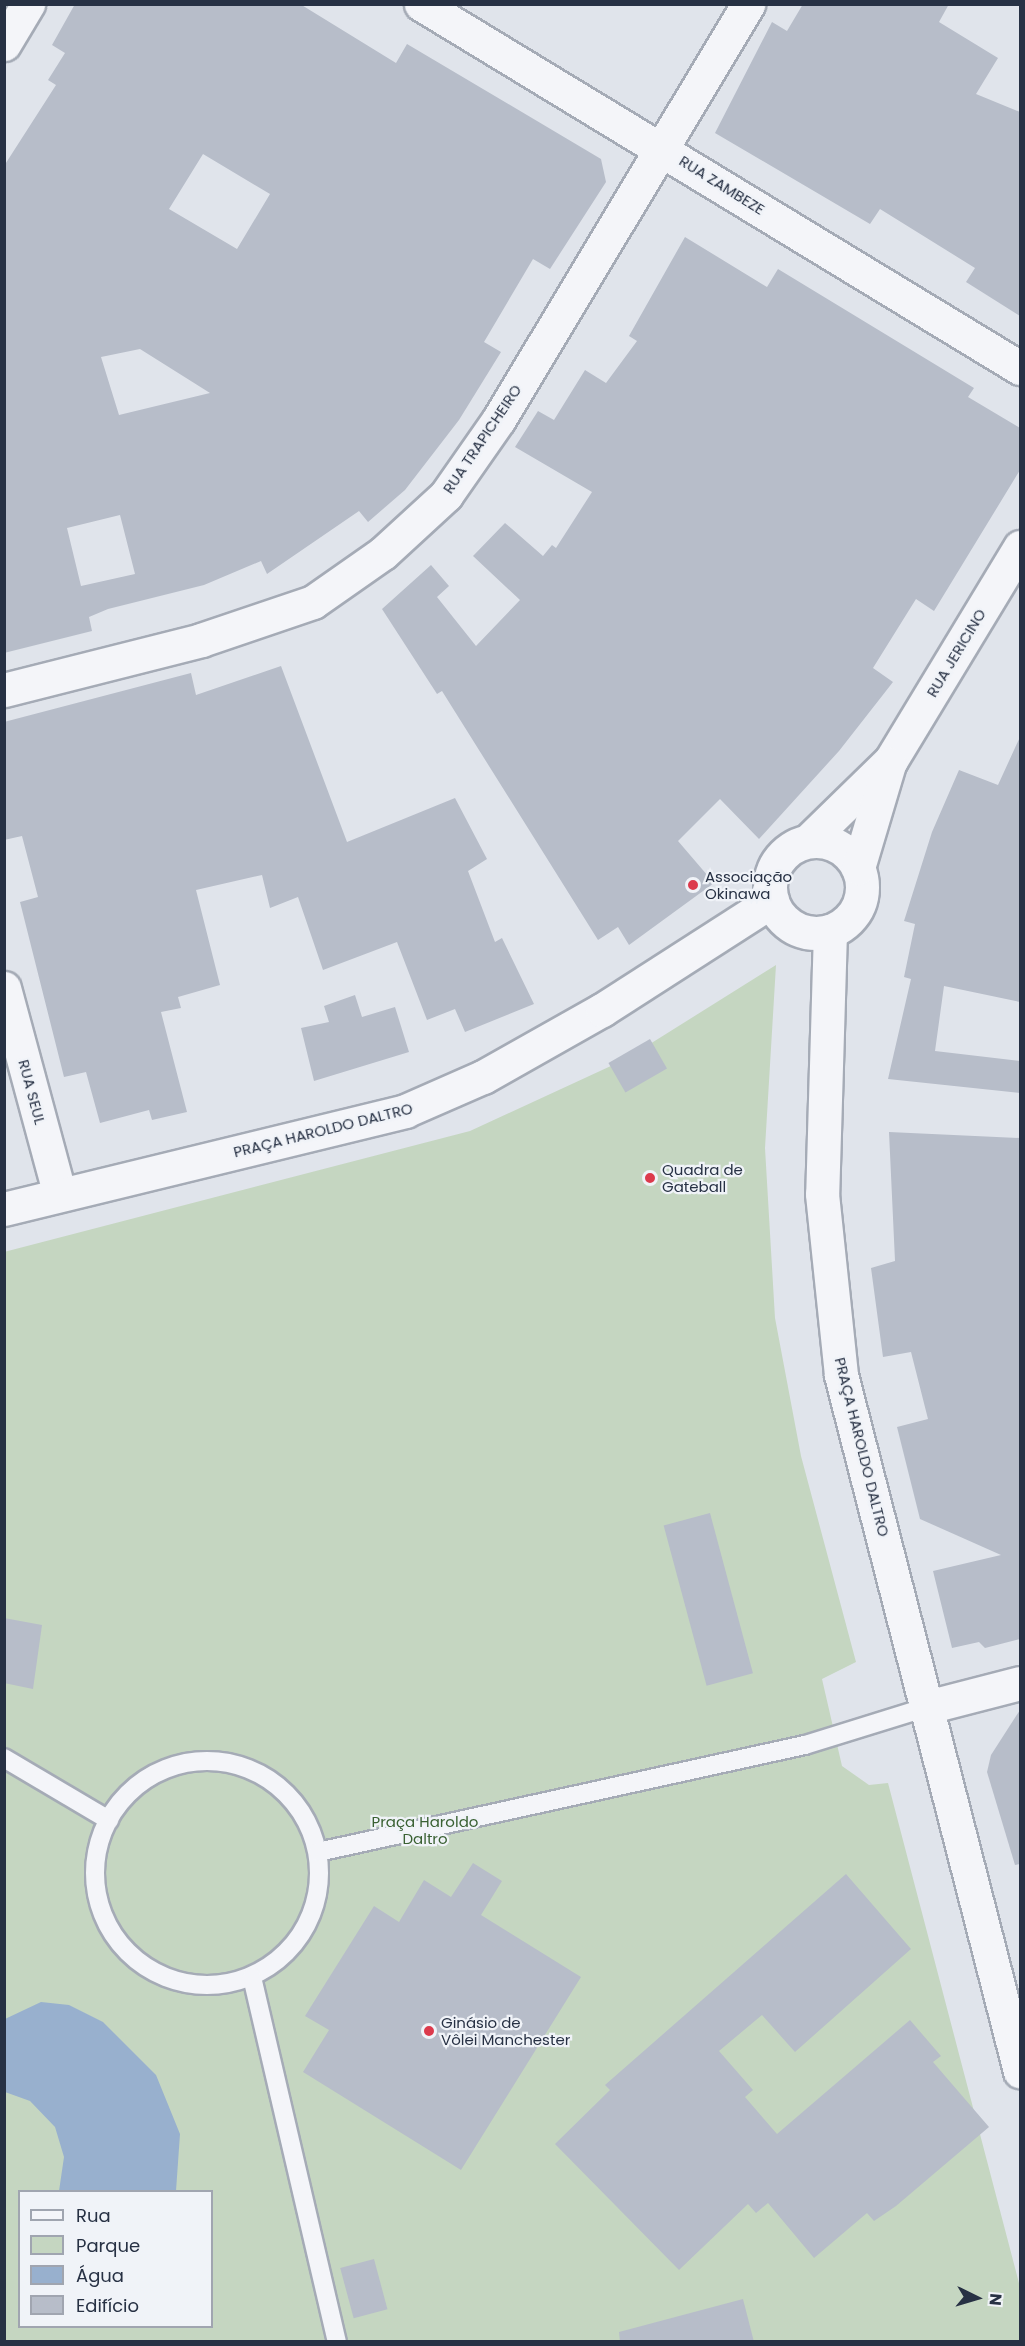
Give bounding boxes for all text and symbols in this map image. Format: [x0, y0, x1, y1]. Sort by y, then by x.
street label: RUA ZAMBEZE [676, 152, 768, 218]
street label: RUA TRAPICHEIRO [439, 381, 525, 497]
street label: RUA JERICINO [923, 606, 989, 700]
place label: Associação Okinawa [705, 867, 792, 902]
marker: Associação Okinawa [686, 878, 700, 892]
street label: RUA SEUL [15, 1058, 49, 1126]
street label: PRAÇA HAROLDO DALTRO [232, 1099, 414, 1161]
place label: Quadra de Gateball [662, 1160, 743, 1195]
marker: Quadra de Gateball [643, 1171, 657, 1185]
street label: PRAÇA HAROLDO DALTRO [831, 1356, 893, 1538]
park label: Praça Haroldo Daltro [372, 1812, 478, 1847]
place label: Ginásio de Vôlei Manchester [441, 2013, 570, 2048]
marker: Ginásio de Vôlei Manchester [422, 2024, 436, 2038]
legend [18, 2190, 213, 2328]
text: Rua [76, 2203, 111, 2228]
text: Parque [76, 2233, 140, 2258]
text: Água [76, 2263, 124, 2288]
north arrow [947, 2268, 1007, 2328]
text: Edifício [76, 2293, 139, 2318]
text: N [983, 2293, 1007, 2307]

